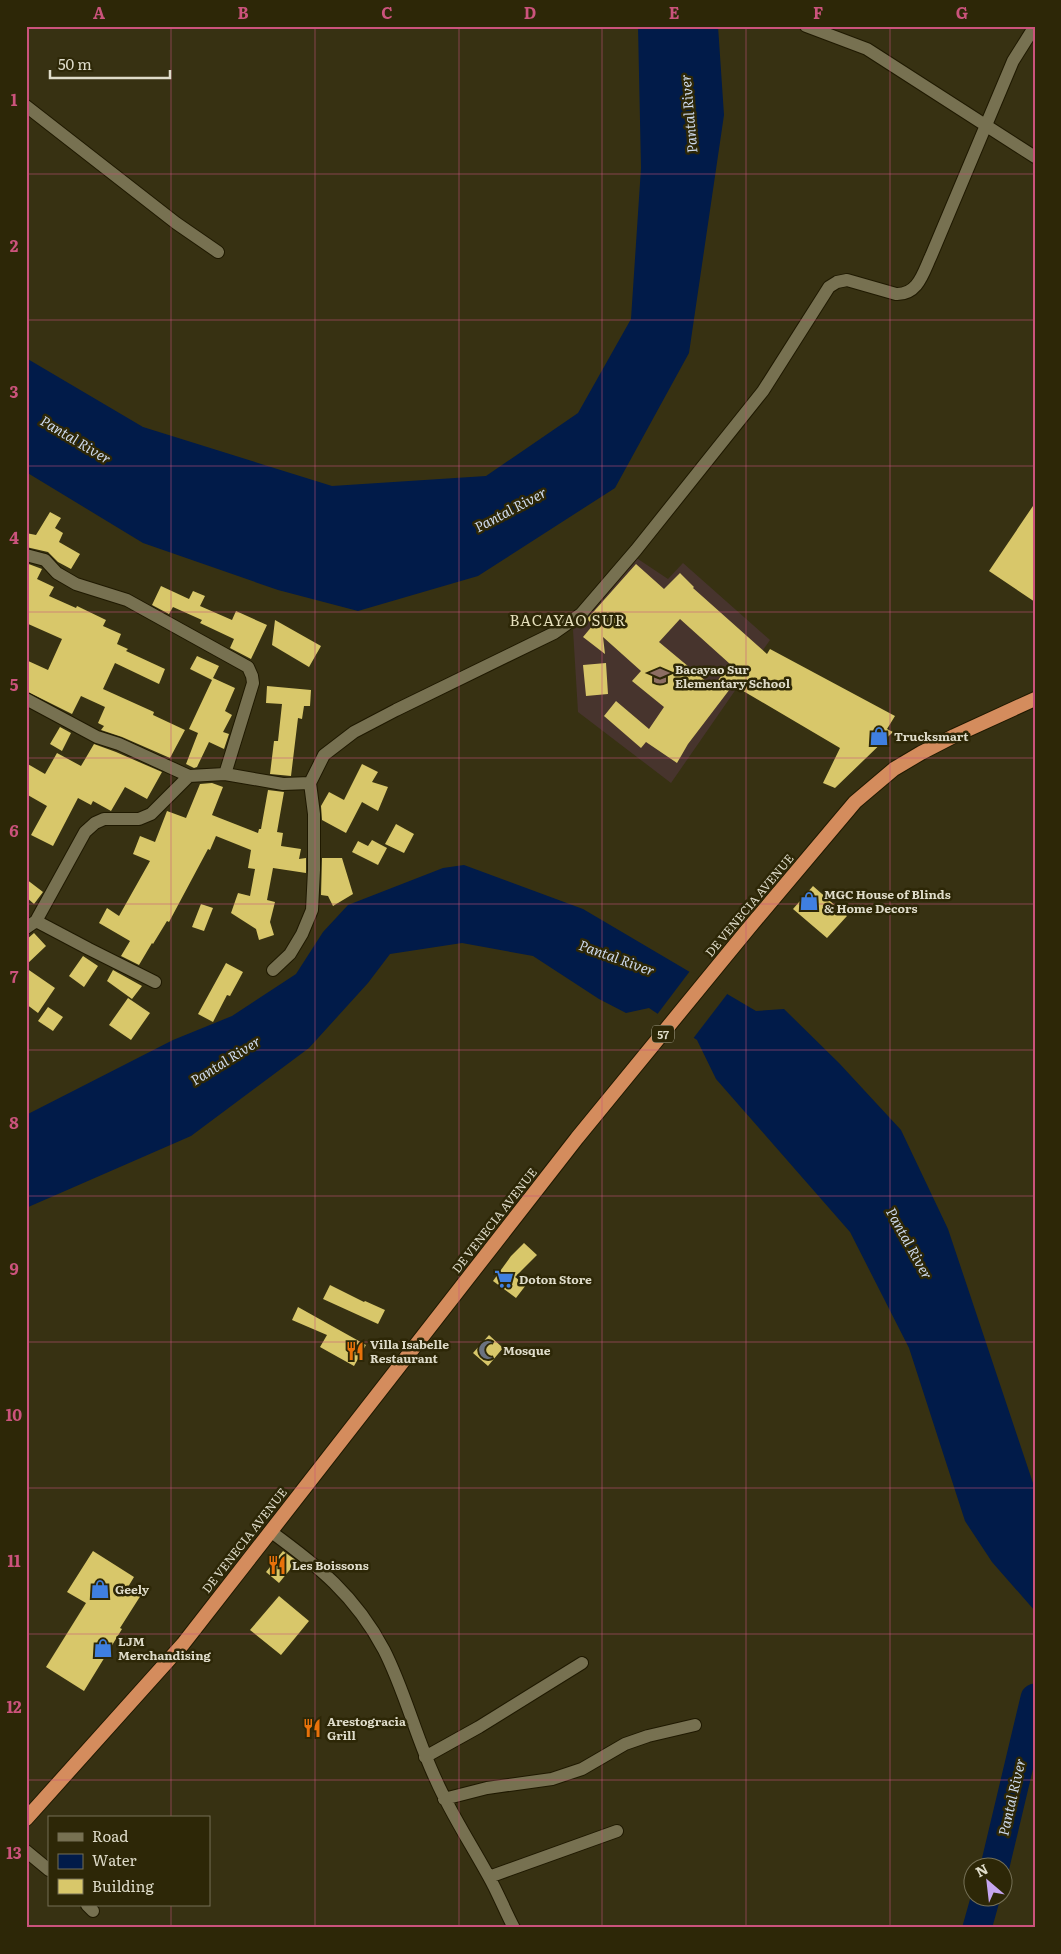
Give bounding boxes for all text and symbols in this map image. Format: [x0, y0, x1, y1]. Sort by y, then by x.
text: A [93, 0, 105, 24]
text: B [237, 0, 249, 24]
text: C [381, 0, 393, 24]
text: D [524, 0, 536, 24]
text: E [669, 0, 680, 24]
text: F [813, 0, 823, 24]
text: G [956, 0, 968, 24]
scale bar [50, 48, 170, 80]
text: 50 m [58, 52, 92, 75]
water label: Pantal River [675, 73, 701, 154]
text: 1 [11, 87, 18, 111]
text: 2 [10, 233, 19, 257]
text: 3 [10, 379, 19, 403]
water label: Pantal River [37, 410, 115, 468]
water label: Pantal River [470, 481, 550, 536]
text: 4 [9, 525, 19, 549]
district label: BACAYAO SUR [509, 608, 627, 631]
place label: Bacayao Sur Elementary School [675, 660, 791, 692]
school or university icon: Bacayao Sur Elementary School [649, 665, 671, 687]
text: 5 [10, 672, 19, 696]
shop icon: Trucksmart [868, 725, 890, 747]
place label: Trucksmart [894, 727, 969, 745]
text: 6 [9, 818, 19, 842]
street label: DE VENECIA AVENUE [701, 849, 798, 960]
place label: MGC House of Blinds & Home Decors [824, 885, 951, 917]
shop icon: MGC House of Blinds & Home Decors [798, 890, 820, 912]
water label: Pantal River [576, 934, 658, 980]
text: 7 [10, 964, 19, 988]
road number: 57 [652, 1026, 674, 1042]
water label: Pantal River [186, 1030, 264, 1089]
text: 8 [9, 1110, 19, 1134]
street label: DE VENECIA AVENUE [447, 1163, 541, 1276]
water label: Pantal River [882, 1204, 938, 1283]
text: 9 [9, 1256, 19, 1280]
supermarket icon: Doton Store [493, 1268, 515, 1290]
place label: Doton Store [519, 1270, 592, 1288]
place label: Villa Isabelle Restaurant [370, 1335, 449, 1367]
mosque icon: Mosque [477, 1339, 499, 1361]
restaurant icon: Villa Isabelle Restaurant [344, 1340, 366, 1362]
place label: Mosque [503, 1341, 551, 1359]
text: 10 [6, 1402, 22, 1426]
street label: DE VENECIA AVENUE [197, 1483, 291, 1596]
text: 11 [7, 1548, 21, 1572]
restaurant icon: Les Boissons [266, 1554, 288, 1576]
place label: Les Boissons [292, 1556, 369, 1574]
shop icon: Geely [89, 1578, 111, 1600]
place label: Geely [115, 1580, 150, 1598]
place label: LJM Merchandising [118, 1632, 212, 1664]
shop icon: LJM Merchandising [92, 1637, 114, 1659]
text: 12 [6, 1694, 22, 1718]
place label: Arestogracia Grill [327, 1712, 406, 1744]
restaurant icon: Arestogracia Grill [301, 1717, 323, 1739]
water label: Pantal River [992, 1756, 1030, 1838]
legend [48, 1816, 210, 1906]
text: Road [92, 1824, 128, 1847]
text: 13 [6, 1840, 22, 1864]
text: Water [92, 1848, 137, 1871]
north arrow [964, 1856, 1014, 1906]
text: N [972, 1858, 992, 1881]
text: Building [92, 1874, 154, 1897]

